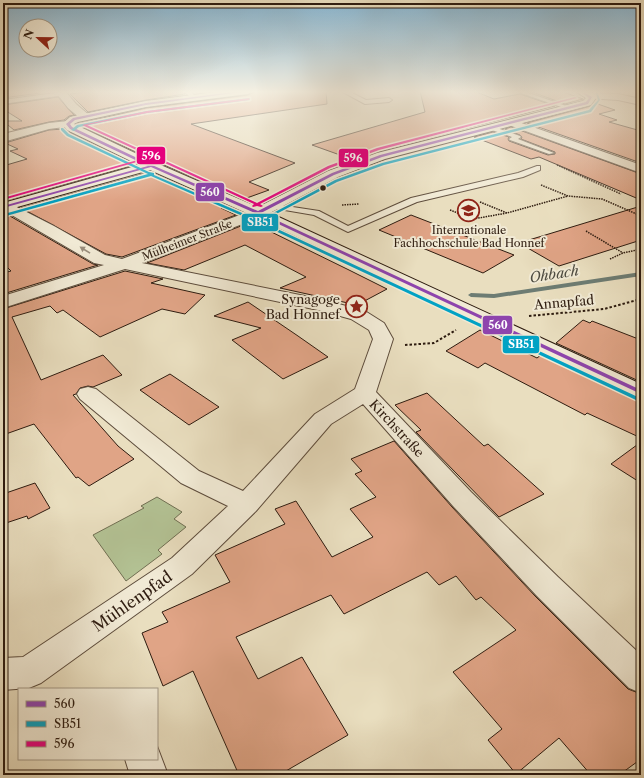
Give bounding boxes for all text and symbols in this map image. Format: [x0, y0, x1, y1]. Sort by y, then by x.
north arrow [18, 18, 58, 58]
text: N [20, 27, 37, 41]
line badge: 596 [136, 146, 166, 165]
line badge: 596 [338, 148, 369, 168]
text: 596 [141, 149, 161, 163]
text: 596 [343, 151, 363, 165]
line badge: 560 [195, 182, 225, 202]
unlabelled marker [318, 183, 328, 193]
text: 560 [200, 185, 220, 199]
school or university icon: Internationale Fachhochschule Bad Honnef [456, 197, 482, 223]
line badge: SB51 [241, 213, 279, 232]
text: SB51 [247, 215, 273, 229]
street label: Mülheimer Straße [140, 216, 234, 264]
place label: Internationale Fachhochschule Bad Honnef [394, 223, 547, 250]
one-way arrow [80, 247, 91, 254]
water label: Ohbach [528, 261, 580, 287]
place label: Synagoge Bad Honnef [266, 291, 341, 322]
street label: Annapfad [532, 291, 595, 313]
place icon: Synagoge Bad Honnef [343, 293, 369, 319]
line badge: 560 [482, 315, 513, 335]
text: 560 [488, 318, 508, 332]
line badge: SB51 [502, 335, 540, 354]
text: SB51 [508, 337, 534, 351]
street label: Kirchstraße [366, 396, 428, 460]
street label: Mühlenpfad [88, 566, 176, 636]
legend [18, 688, 158, 760]
text: 560 [54, 696, 75, 711]
text: SB51 [54, 716, 81, 731]
text: 596 [54, 736, 75, 751]

